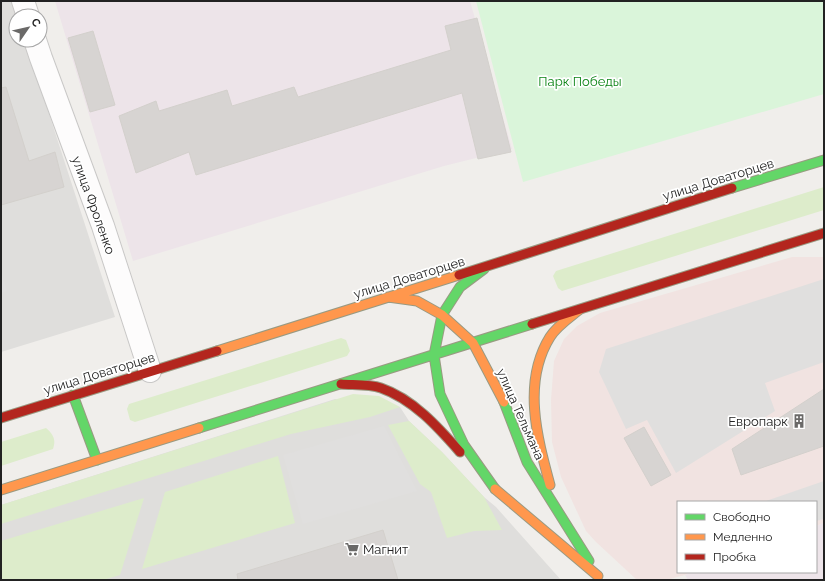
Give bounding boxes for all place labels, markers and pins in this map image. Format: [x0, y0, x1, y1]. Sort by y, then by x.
building icon: Европарк [791, 413, 807, 429]
place label: Европарк [728, 414, 788, 429]
supermarket icon: Магнит [344, 541, 360, 557]
place label: Магнит [363, 542, 408, 557]

